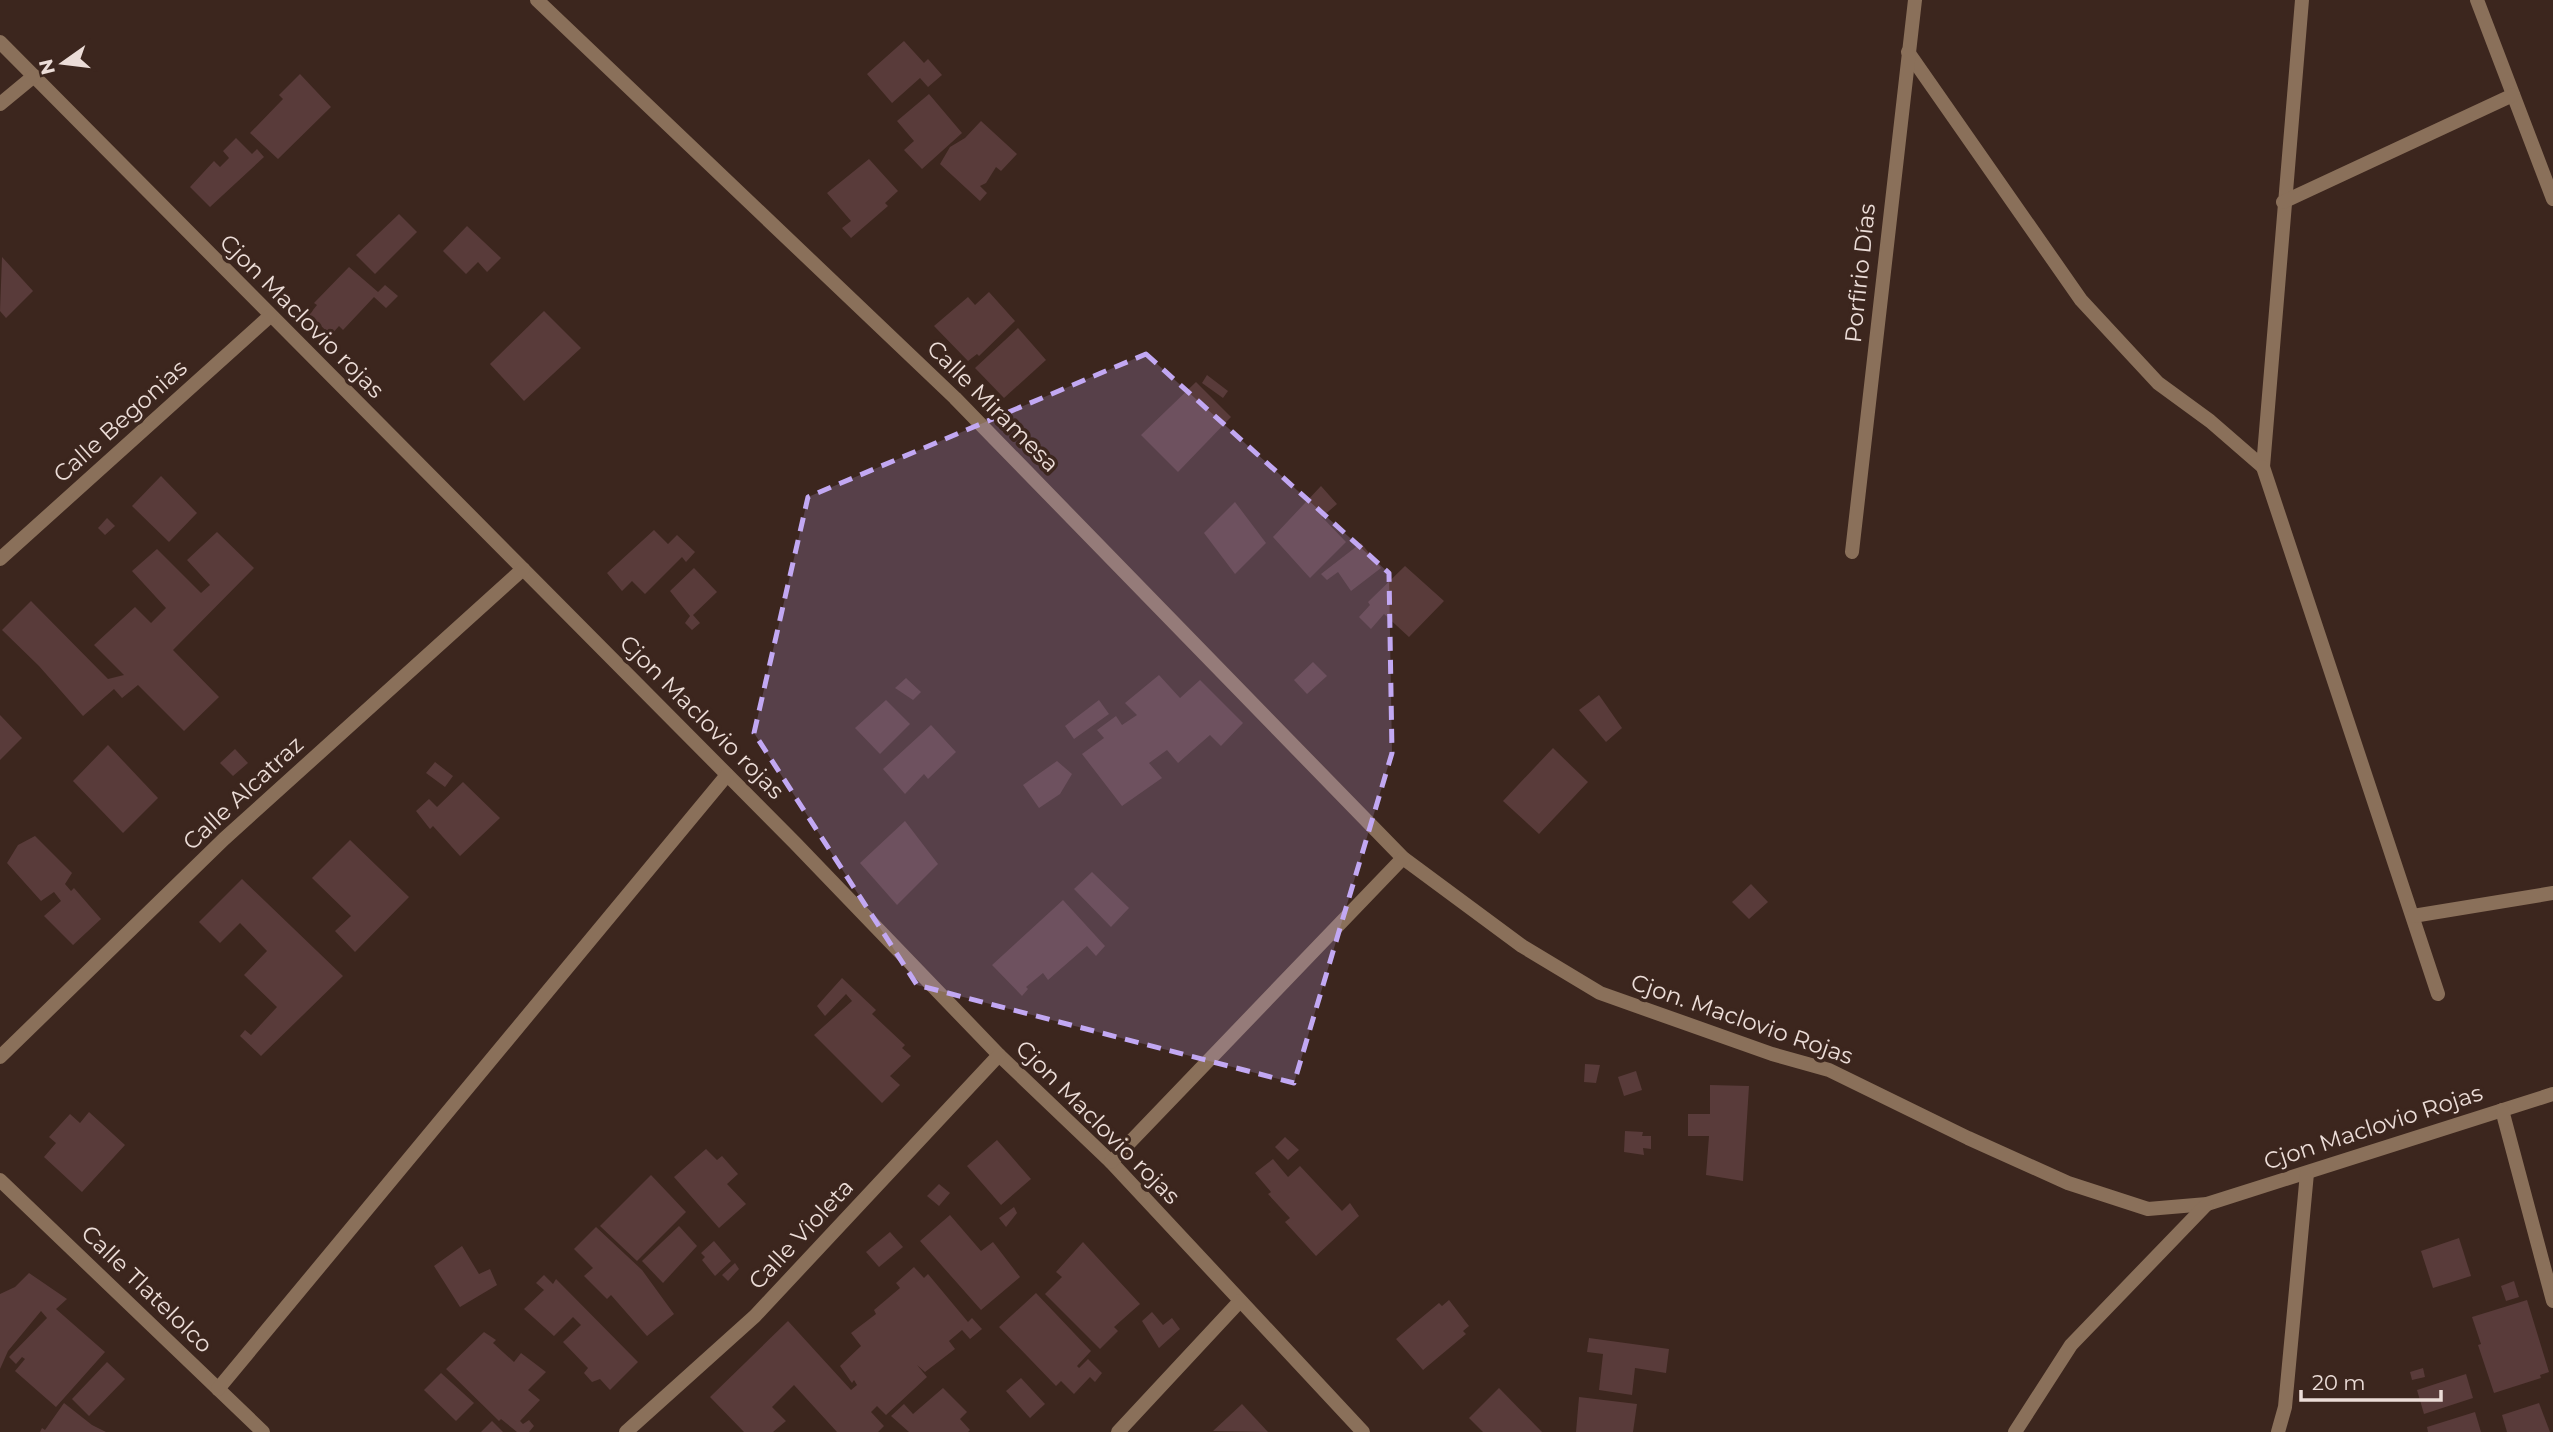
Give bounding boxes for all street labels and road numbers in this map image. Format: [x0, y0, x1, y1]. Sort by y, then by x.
street label: Porfirio Días [1839, 202, 1881, 344]
street label: Cjon Maclovio rojas [214, 228, 390, 404]
street label: Calle Miramesa [921, 334, 1065, 478]
street label: Calle Begonias [47, 354, 193, 488]
street label: Cjon Maclovio rojas [614, 629, 790, 805]
street label: Calle Alcatraz [177, 730, 309, 856]
street label: Cjon. Maclovio Rojas [1627, 968, 1857, 1070]
street label: Cjon Maclovio rojas [1010, 1034, 1186, 1210]
street label: Cjon Maclovio Rojas [2260, 1078, 2486, 1176]
street label: Calle Violeta [743, 1173, 859, 1295]
street label: Calle Tlatelolco [76, 1219, 218, 1359]

